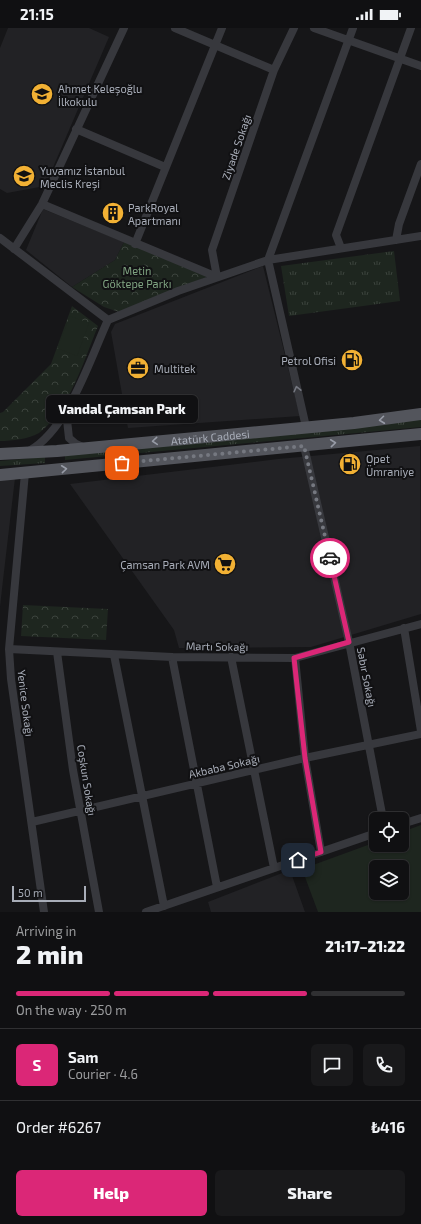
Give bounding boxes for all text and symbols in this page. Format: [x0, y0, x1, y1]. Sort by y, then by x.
text: 21:15 [20, 5, 54, 23]
school or university icon: Ahmet Keleşoğlu İlkokulu [29, 81, 55, 107]
place label: Ahmet Keleşoğlu İlkokulu [58, 82, 142, 108]
street label: Ziyade Sokağı [219, 113, 253, 181]
school or university icon: Yuvamız İstanbul Meclis Kreşi [11, 163, 37, 189]
place label: Yuvamız İstanbul Meclis Kreşi [40, 164, 126, 191]
building icon: ParkRoyal Apartmanı [100, 200, 126, 226]
place label: ParkRoyal Apartmanı [128, 201, 181, 227]
park label: Metin Göktepe Parkı [103, 264, 171, 290]
fuel station icon: Petrol Ofisi [339, 347, 365, 373]
place label: Petrol Ofisi [281, 354, 336, 367]
office icon: Multitek [125, 355, 151, 381]
place label: Multitek [154, 362, 196, 375]
one-way arrow [294, 386, 302, 393]
callout: Vandal Çamsan Park [46, 395, 198, 423]
text: Vandal Çamsan Park [58, 401, 186, 417]
one-way arrow [379, 415, 385, 424]
street label: Atatürk Caddesi [170, 426, 250, 447]
one-way arrow [152, 436, 158, 445]
one-way arrow [330, 439, 336, 448]
pin [105, 446, 139, 480]
fuel station icon: Opet Ümraniye [337, 451, 363, 477]
icon: bag [111, 452, 133, 474]
place label: Opet Ümraniye [366, 452, 414, 478]
one-way arrow [61, 465, 67, 474]
courier [310, 538, 350, 578]
icon: car [319, 547, 341, 569]
supermarket icon: Çamsan Park AVM [212, 551, 238, 577]
place label: Çamsan Park AVM [120, 558, 210, 572]
street label: Martı Sokağı [186, 639, 248, 653]
street label: Sabır Sokağı [355, 646, 379, 708]
street label: Yenice Sokağı [15, 669, 37, 737]
street label: Coşkun Sokağı [74, 744, 99, 817]
street label: Akbaba Sokağı [187, 752, 261, 780]
map controls [369, 812, 409, 900]
button: locate [369, 812, 409, 852]
pin [281, 843, 315, 877]
icon: home [287, 849, 309, 871]
button: layers [369, 860, 409, 900]
scale bar [12, 884, 86, 903]
text: 50 m [18, 886, 43, 899]
text: Arriving in [16, 923, 76, 939]
text: 21:17–21:22 [325, 937, 405, 955]
text: 2 min [16, 938, 83, 969]
text: On the way · 250 m [16, 1002, 127, 1018]
button: chat [311, 1044, 353, 1086]
button: phone [363, 1044, 405, 1086]
text: Sam [68, 1048, 99, 1066]
text: S [33, 1056, 41, 1074]
text: Courier · 4.6 [68, 1066, 138, 1082]
text: Order #6267 [16, 1118, 101, 1136]
text: ₺416 [371, 1118, 405, 1136]
button: Help [16, 1170, 207, 1216]
button: Share [215, 1170, 405, 1216]

